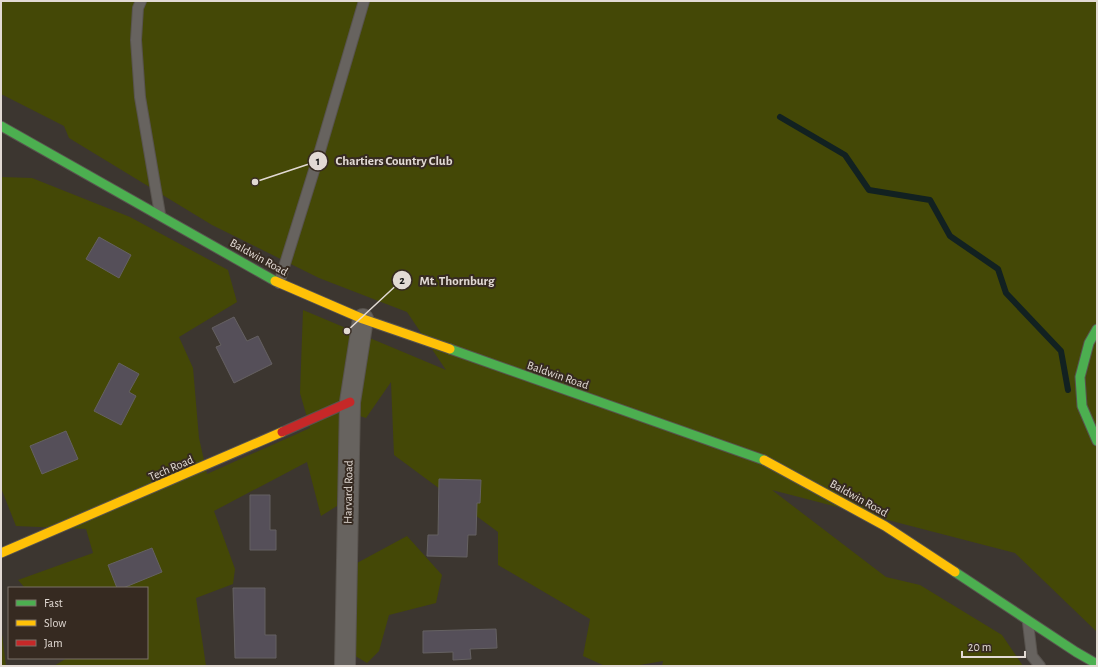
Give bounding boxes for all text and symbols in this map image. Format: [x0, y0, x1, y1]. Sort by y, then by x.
callout: Chartiers Country Club [308, 148, 461, 173]
text: 1 [316, 155, 320, 167]
text: Chartiers Country Club [336, 155, 453, 168]
street label: Baldwin Road [228, 236, 290, 278]
callout: Mt. Thornburg [392, 268, 503, 293]
text: 2 [399, 274, 405, 286]
text: Mt. Thornburg [419, 275, 495, 288]
street label: Baldwin Road [526, 359, 590, 391]
street label: Tech Road [147, 453, 195, 483]
street label: Harvard Road [341, 460, 355, 524]
street label: Baldwin Road [828, 477, 890, 519]
legend [8, 587, 148, 659]
text: Fast [44, 597, 63, 609]
text: Slow [44, 617, 66, 629]
scale bar [962, 633, 1025, 659]
text: Jam [44, 637, 63, 649]
text: 20 m [968, 641, 991, 653]

